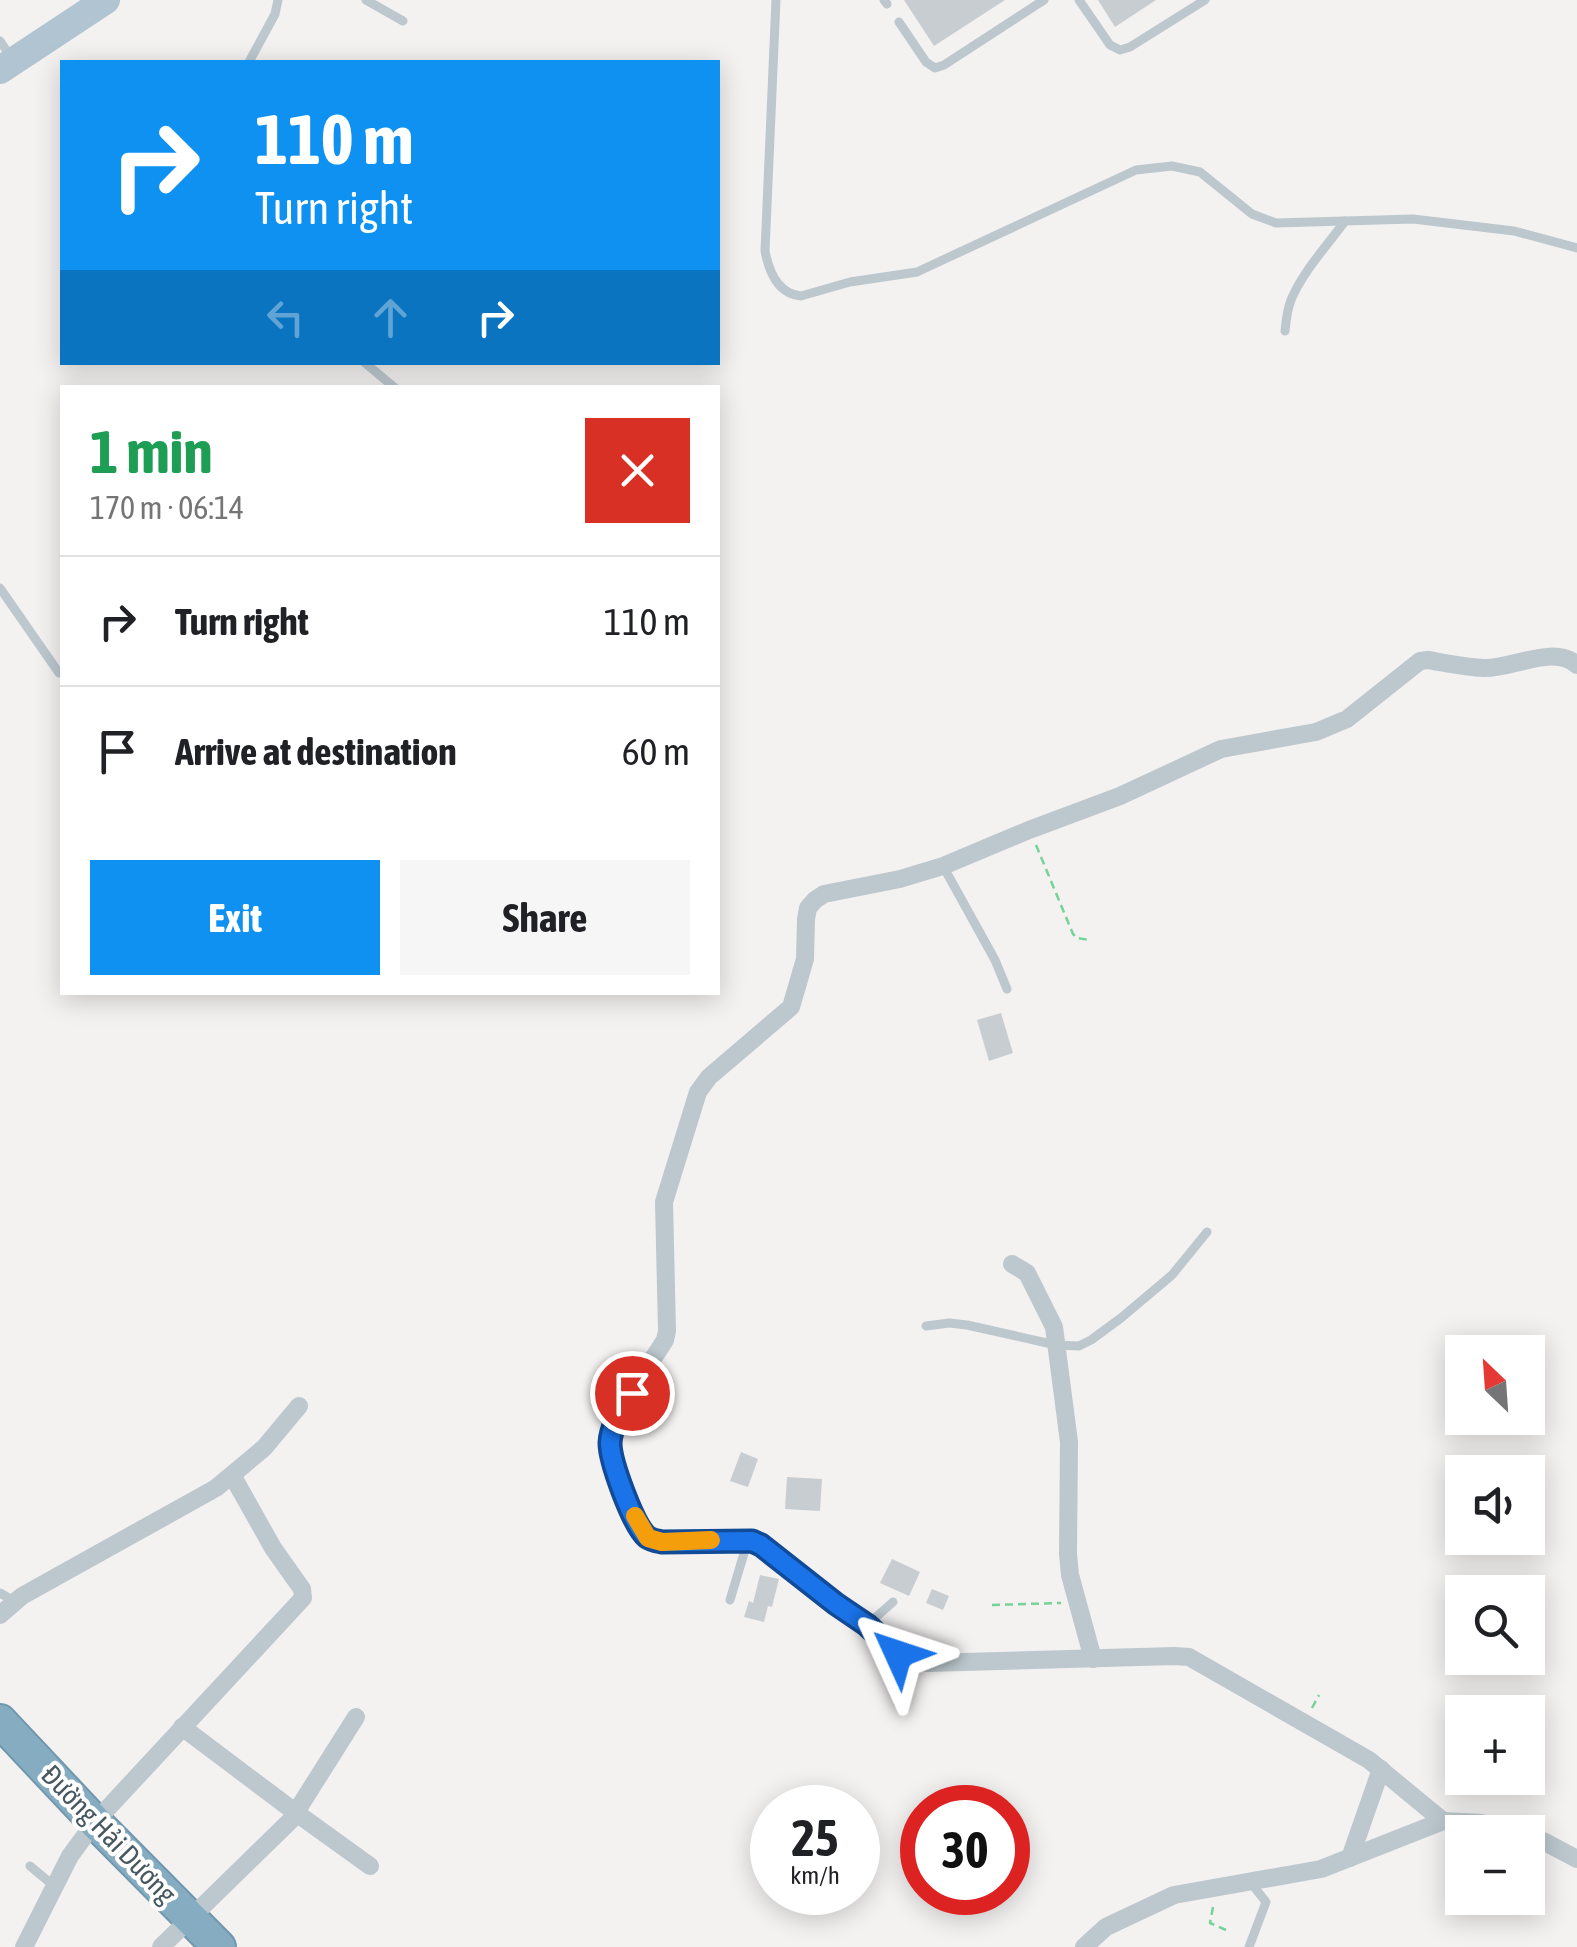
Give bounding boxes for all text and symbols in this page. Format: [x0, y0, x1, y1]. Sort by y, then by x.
text: 110 m [255, 99, 414, 179]
icon: right [90, 100, 220, 230]
text: Turn right [255, 182, 413, 234]
icon: left [258, 290, 313, 345]
icon: ahead [363, 290, 418, 345]
icon: right [468, 290, 523, 345]
text: 1 min [90, 417, 213, 486]
button: close [585, 418, 690, 523]
text: 170 m · 06:14 [90, 489, 244, 526]
icon: right [90, 594, 145, 649]
text: Turn right [175, 600, 309, 643]
text: 110 m [604, 600, 690, 643]
icon: arrive [90, 724, 145, 779]
text: Arrive at destination [175, 730, 457, 773]
text: 60 m [622, 730, 690, 773]
button: Exit [90, 860, 380, 975]
button: Share [400, 860, 690, 975]
north arrow [1445, 1335, 1545, 1435]
map controls [1445, 1335, 1545, 1915]
pin [590, 1351, 675, 1436]
icon: arrive [605, 1366, 660, 1421]
button: sound [1445, 1455, 1545, 1555]
button: search [1445, 1575, 1545, 1675]
position arrow [846, 1602, 950, 1706]
button: + [1445, 1695, 1545, 1795]
street label: Đường Hải Dương [35, 1758, 183, 1910]
speed limit sign: 30 [900, 1785, 1030, 1915]
text: 25 [791, 1809, 838, 1867]
button: − [1445, 1815, 1545, 1915]
text: km/h [790, 1861, 840, 1889]

